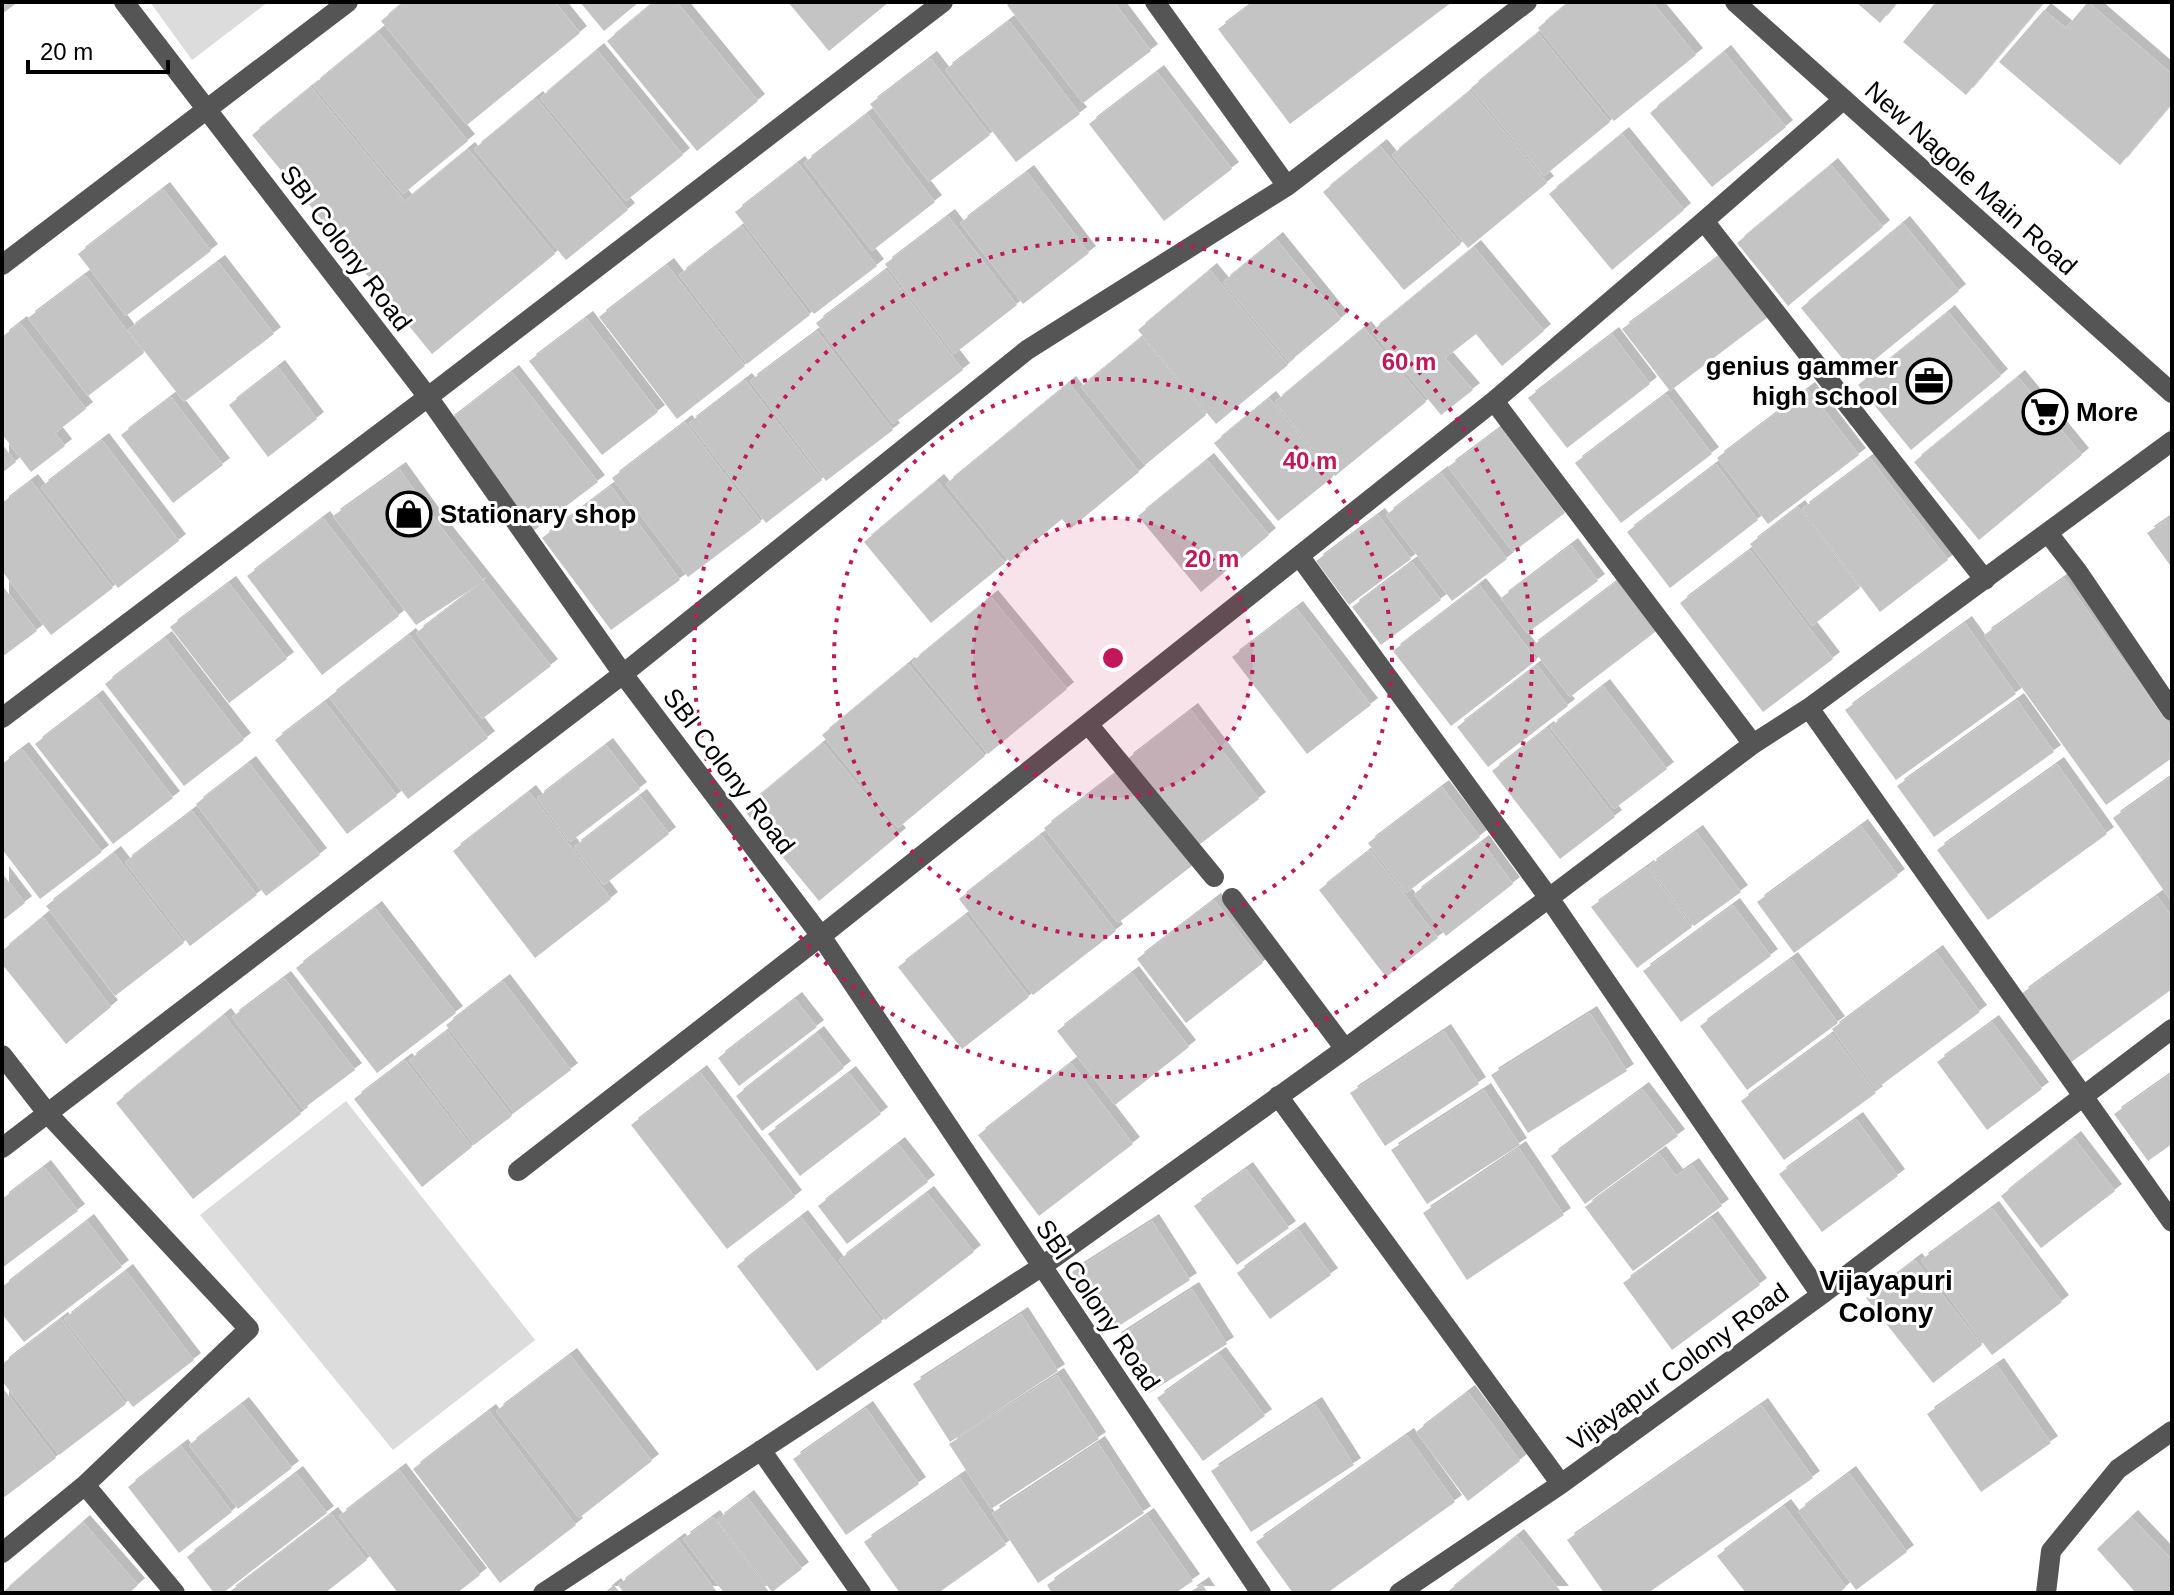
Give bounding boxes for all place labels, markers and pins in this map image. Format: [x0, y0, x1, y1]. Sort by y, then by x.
place label: genius gammer high school [1706, 351, 1898, 411]
office icon: genius gammer high school [1905, 357, 1953, 405]
supermarket icon: More [2021, 388, 2069, 436]
place label: More [2076, 397, 2138, 427]
shop icon: Stationary shop [385, 490, 433, 538]
place label: Stationary shop [440, 499, 636, 529]
centre of rings [1099, 644, 1127, 672]

